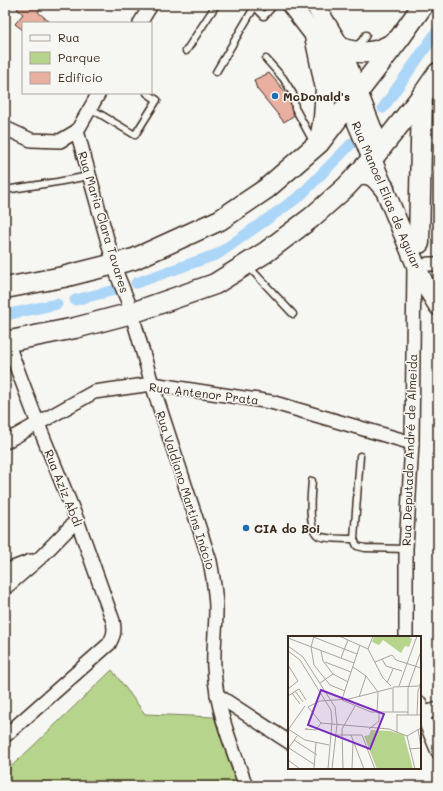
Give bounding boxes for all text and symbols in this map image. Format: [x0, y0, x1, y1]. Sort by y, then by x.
legend [22, 22, 152, 94]
text: Rua [58, 29, 80, 45]
text: Parque [58, 49, 101, 65]
text: Edifício [58, 69, 102, 85]
place label: McDonald's [283, 88, 350, 104]
marker: McDonald's [270, 91, 280, 101]
street label: Rua Manoel Elias de Aguiar [349, 119, 425, 271]
street label: Rua Maria Clara Tavares [75, 149, 133, 295]
street label: Rua Deputado André de Almeida [398, 354, 420, 546]
street label: Rua Antenor Prata [148, 378, 260, 408]
street label: Rua Valdiano Martins Inácio [153, 409, 219, 571]
street label: Rua Aziz Abdi [41, 447, 87, 529]
place label: CIA do Boi [254, 520, 320, 536]
marker: CIA do Boi [241, 523, 251, 533]
inset map [288, 636, 421, 769]

